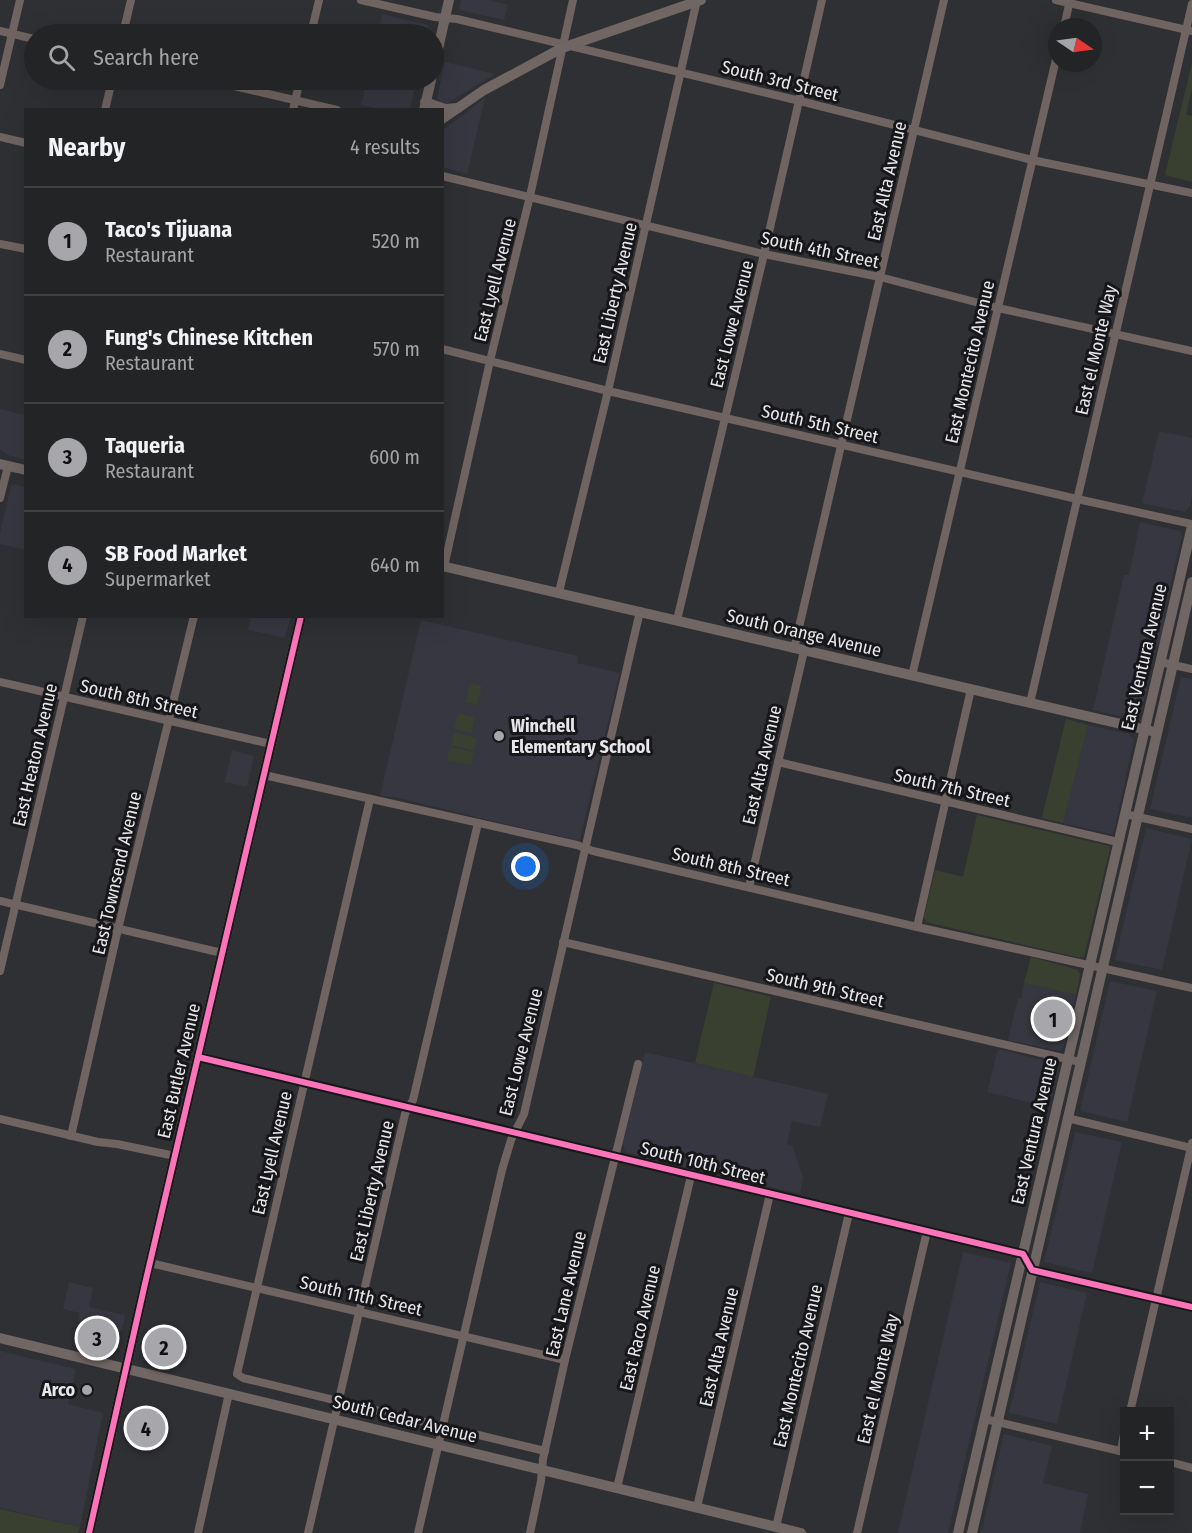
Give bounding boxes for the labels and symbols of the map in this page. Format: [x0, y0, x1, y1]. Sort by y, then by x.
north arrow [1048, 18, 1102, 72]
street label: South 3rd Street [719, 56, 841, 106]
street label: East Alta Avenue [863, 119, 911, 243]
street label: East Lyell Avenue [469, 216, 521, 344]
street label: East Liberty Avenue [588, 220, 642, 366]
street label: South 4th Street [759, 227, 881, 273]
street label: East Lowe Avenue [706, 258, 759, 390]
street label: East Montecito Avenue [941, 278, 999, 446]
street label: East el Monte Way [1070, 283, 1122, 417]
street label: South 5th Street [759, 400, 881, 448]
street label: East Ventura Avenue [1116, 581, 1172, 733]
street label: South Orange Avenue [724, 604, 884, 662]
street label: South 8th Street [78, 675, 200, 723]
street label: East Heaton Avenue [8, 681, 62, 829]
street label: East Alta Avenue [738, 703, 786, 827]
place label: Winchell Elementary School [511, 715, 650, 758]
marker: Winchell Elementary School [492, 729, 506, 743]
street label: South 7th Street [892, 764, 1012, 812]
street label: East Townsend Avenue [88, 789, 147, 957]
street label: South 8th Street [670, 843, 792, 891]
your location [511, 852, 540, 881]
street label: South 9th Street [764, 964, 886, 1012]
street label: East Lowe Avenue [495, 986, 548, 1118]
pin: 1 [1034, 996, 1072, 1042]
street label: East Butler Avenue [153, 1001, 205, 1141]
street label: East Ventura Avenue [1006, 1055, 1062, 1207]
street label: East Lyell Avenue [247, 1089, 297, 1217]
street label: East Liberty Avenue [345, 1118, 399, 1264]
street label: South 10th Street [638, 1137, 768, 1189]
street label: East Lane Avenue [541, 1229, 591, 1359]
street label: East Raco Avenue [615, 1263, 665, 1393]
street label: South 11th Street [298, 1271, 425, 1321]
street label: East Montecito Avenue [769, 1282, 827, 1450]
street label: East Alta Avenue [695, 1285, 743, 1409]
street label: East el Monte Way [852, 1312, 904, 1446]
pin: 3 [78, 1316, 116, 1360]
pin: 2 [144, 1324, 184, 1370]
place label: Arco [41, 1379, 75, 1401]
marker: Arco [80, 1383, 94, 1397]
street label: South Cedar Avenue [330, 1390, 480, 1448]
pin: 4 [126, 1406, 166, 1450]

